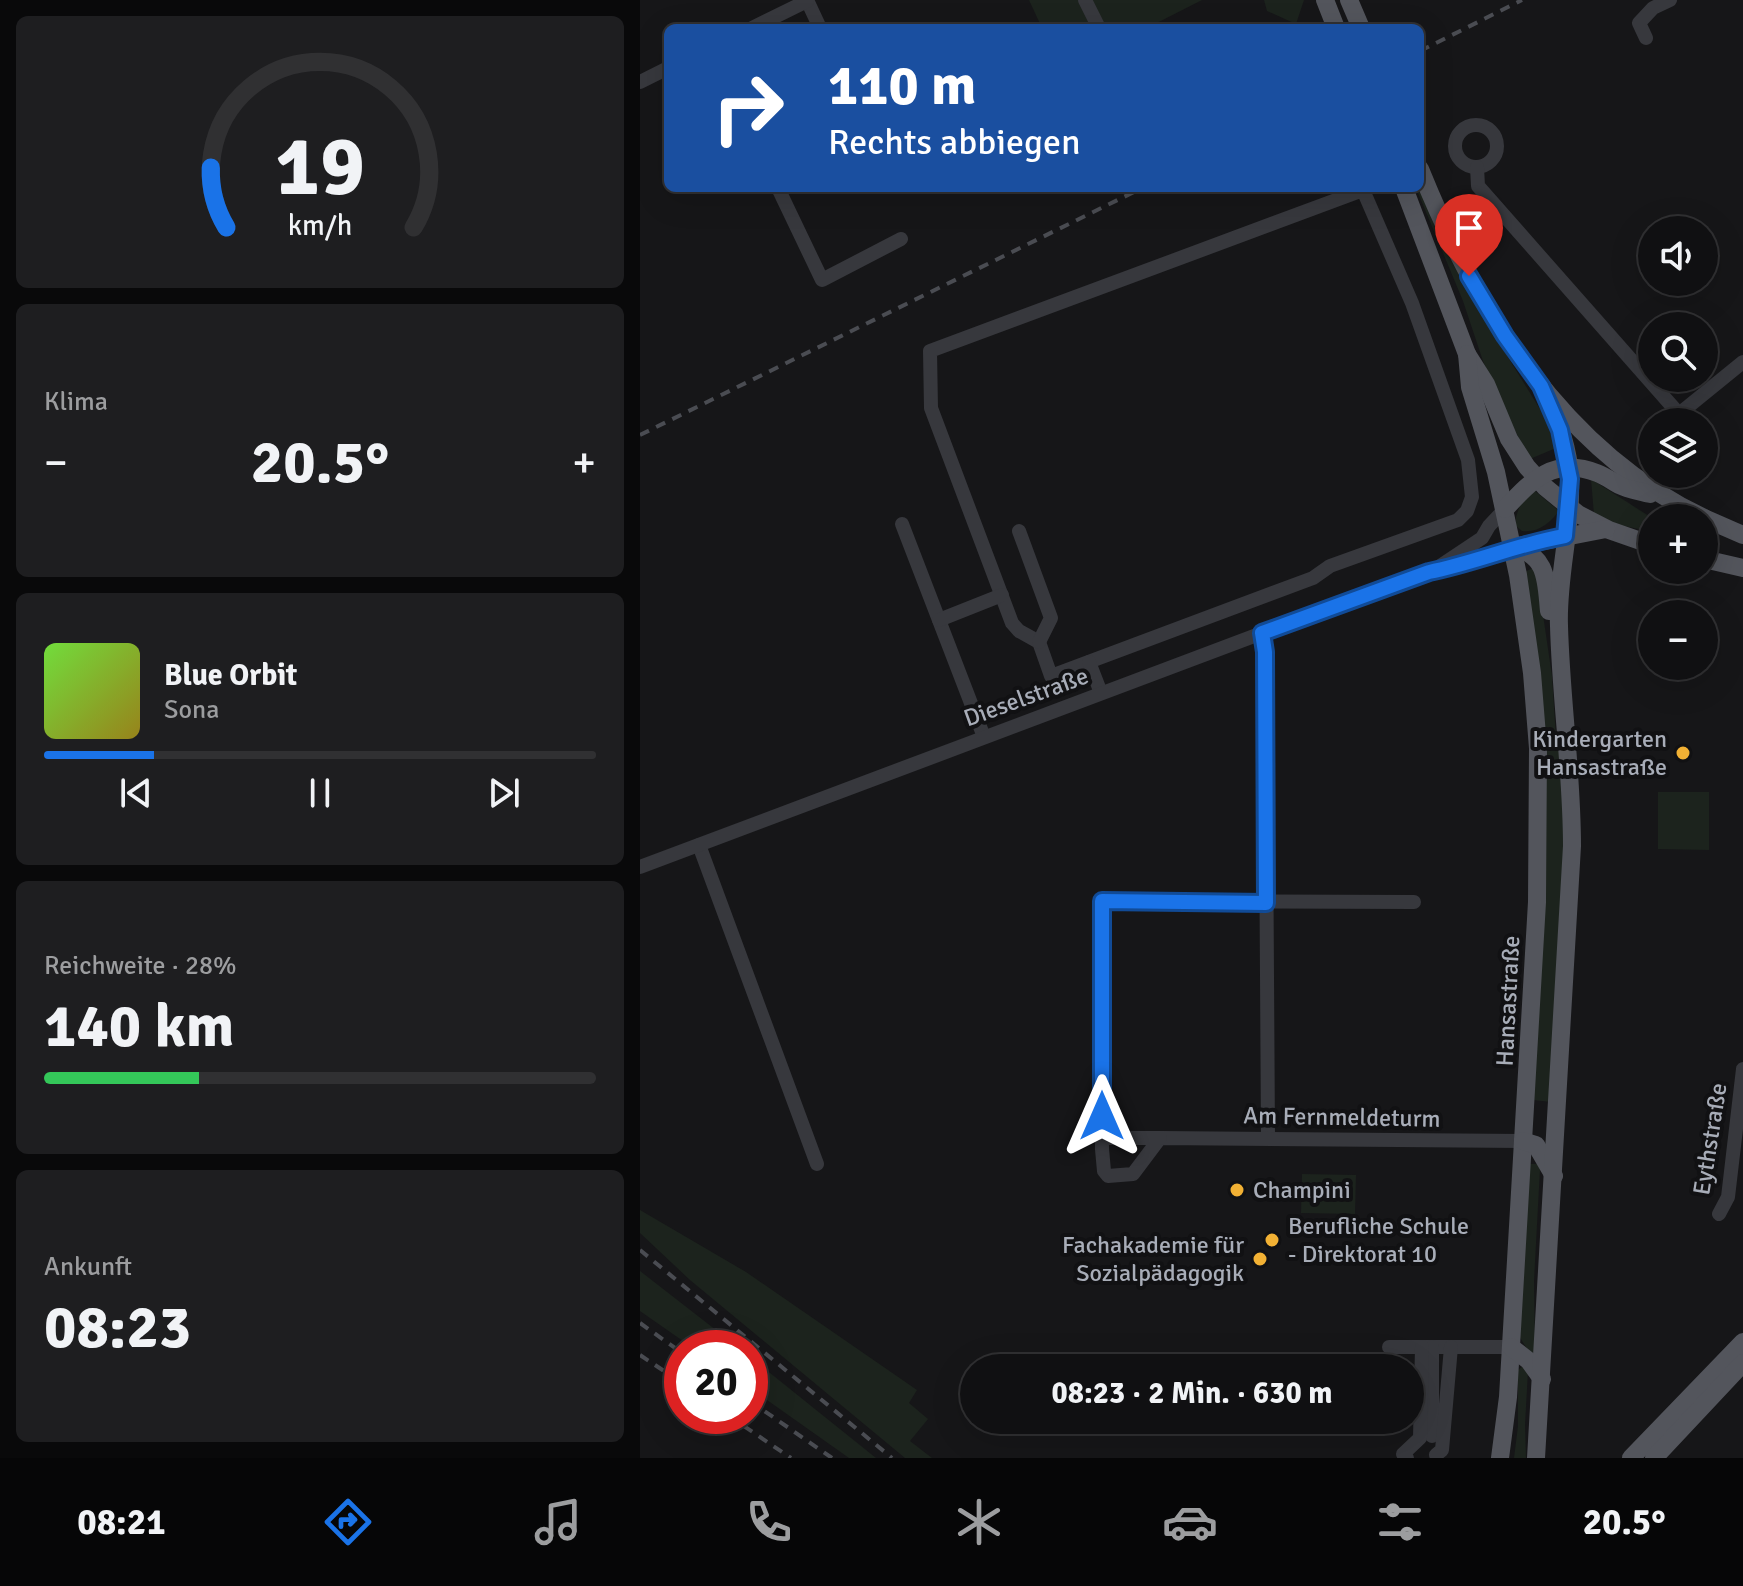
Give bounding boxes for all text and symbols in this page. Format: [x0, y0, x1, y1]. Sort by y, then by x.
text: 110 m [828, 51, 976, 120]
icon: right [696, 56, 800, 160]
text: 19 [275, 116, 365, 218]
text: Rechts abbiegen [828, 120, 1081, 165]
pin [1435, 194, 1503, 276]
icon: arrive [1447, 206, 1491, 250]
text: km/h [288, 208, 352, 243]
map controls [1638, 216, 1718, 680]
button: sound [1638, 216, 1718, 296]
button: search [1638, 312, 1718, 392]
text: Klima [44, 386, 108, 418]
button: layers [1638, 408, 1718, 488]
text: 20.5° [251, 426, 389, 500]
text: − [44, 436, 68, 490]
text: + [572, 436, 596, 490]
button: + [1638, 504, 1718, 584]
button: − [1638, 600, 1718, 680]
text: Blue Orbit [164, 657, 297, 694]
street label: Dieselstraße [960, 661, 1092, 733]
text: Sona [164, 694, 219, 726]
place label: Kindergarten Hansastraße [1532, 724, 1667, 782]
marker: Kindergarten Hansastraße [1674, 744, 1692, 762]
icon: previous [114, 771, 158, 815]
icon: pause [298, 771, 342, 815]
icon: next [482, 771, 526, 815]
street label: Hansastraße [1490, 935, 1526, 1067]
text: Reichweite · 28% [44, 950, 237, 982]
text: 140 km [44, 990, 234, 1064]
position arrow [1060, 1074, 1144, 1158]
street label: Eythstraße [1686, 1081, 1734, 1197]
street label: Am Fernmeldeturm [1243, 1100, 1441, 1134]
place label: Champini [1253, 1175, 1351, 1205]
marker: Champini [1228, 1181, 1246, 1199]
place label: Berufliche Schule - Direktorat 10 [1288, 1211, 1469, 1269]
place label: Fachakademie für Sozialpädagogik [1062, 1230, 1244, 1288]
marker: Berufliche Schule - Direktorat 10 [1263, 1231, 1281, 1249]
marker: Fachakademie für Sozialpädagogik [1251, 1250, 1269, 1268]
text: Ankunft [44, 1251, 132, 1283]
text: 08:23 [44, 1291, 191, 1365]
speed limit sign: 20 [664, 1330, 768, 1434]
text: 08:23 · 2 Min. · 630 m [1051, 1375, 1333, 1412]
icon: directions [320, 1494, 376, 1550]
icon: music [530, 1494, 586, 1550]
icon: phone [741, 1494, 797, 1550]
icon: climate [951, 1494, 1007, 1550]
icon: car [1162, 1494, 1218, 1550]
icon: filters [1372, 1494, 1428, 1550]
text: 08:21 [77, 1500, 166, 1545]
text: 20.5° [1583, 1500, 1666, 1545]

